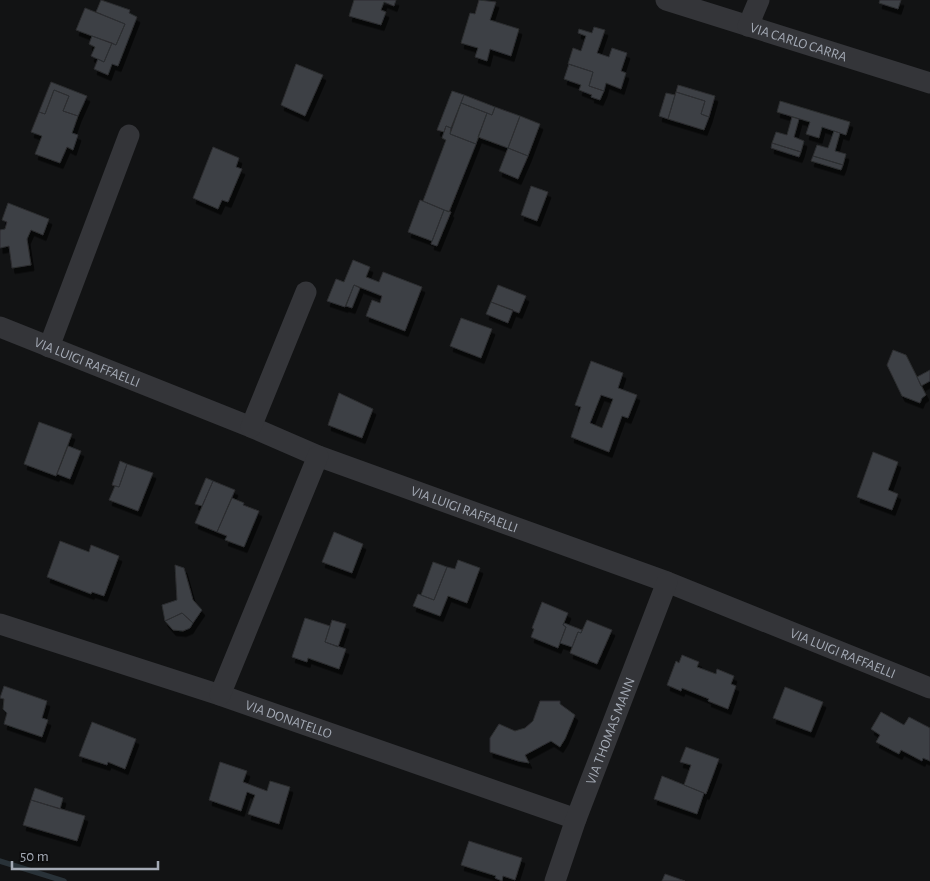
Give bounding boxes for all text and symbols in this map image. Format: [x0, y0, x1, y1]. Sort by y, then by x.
street label: VIA CARLO CARRA [748, 21, 848, 64]
street label: VIA LUIGI RAFFAELLI [32, 335, 142, 390]
street label: VIA LUIGI RAFFAELLI [409, 484, 520, 536]
street label: VIA LUIGI RAFFAELLI [788, 626, 897, 681]
street label: VIA THOMAS MANN [584, 676, 638, 787]
street label: VIA DONATELLO [243, 698, 334, 741]
scale bar [12, 838, 159, 870]
text: 50 m [20, 849, 49, 864]

